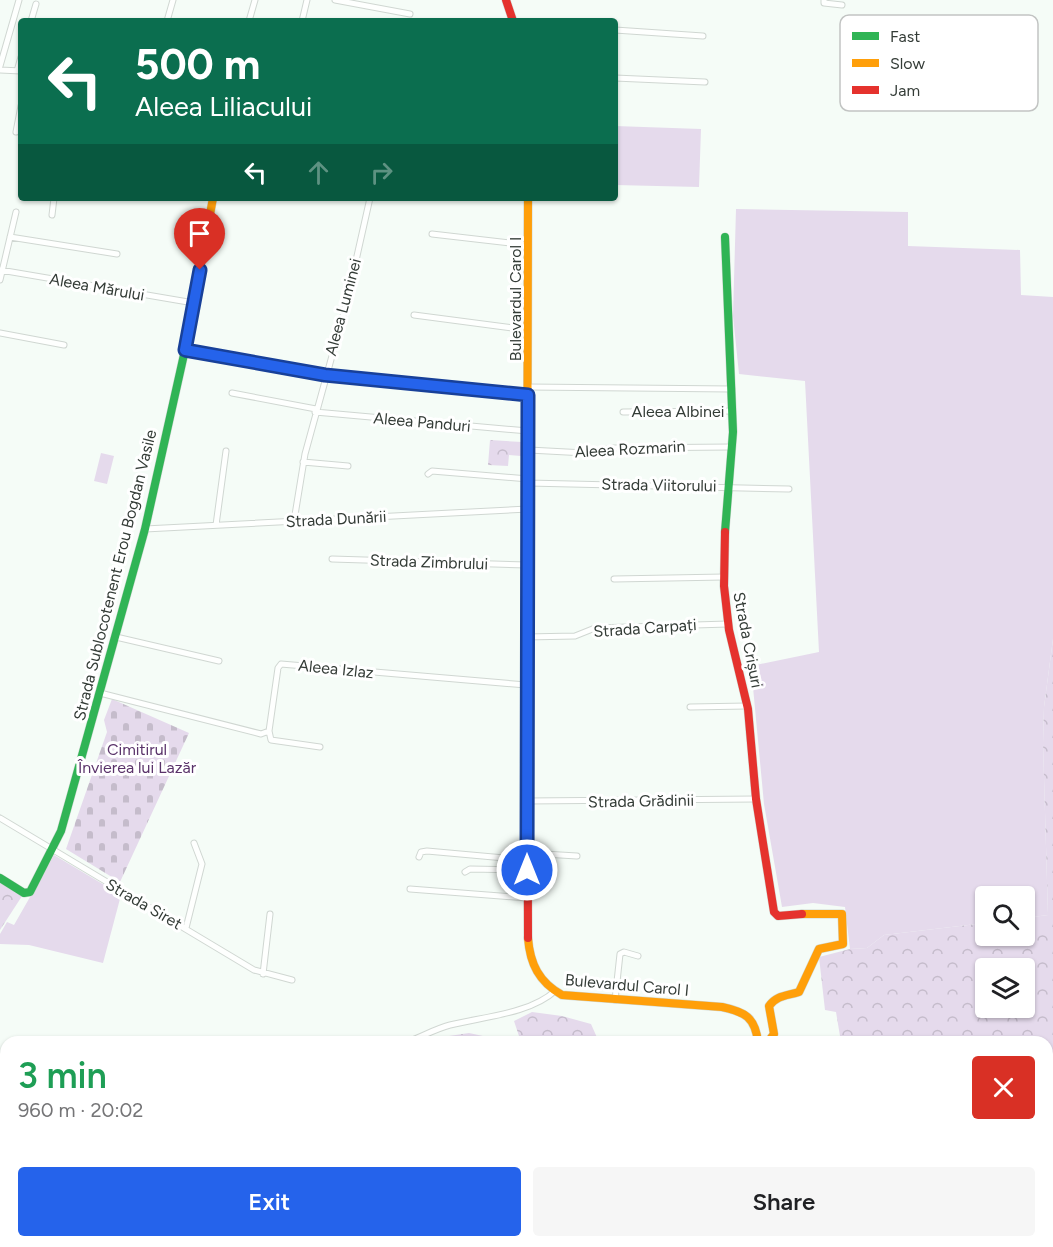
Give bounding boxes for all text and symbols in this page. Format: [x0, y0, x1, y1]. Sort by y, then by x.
legend [840, 15, 1038, 111]
text: Fast [890, 27, 920, 46]
text: 500 m [135, 39, 260, 90]
icon: left [36, 42, 114, 120]
text: Slow [890, 54, 925, 73]
text: Jam [890, 81, 920, 100]
text: Aleea Liliacului [135, 90, 312, 123]
icon: left [239, 156, 272, 189]
icon: ahead [302, 156, 335, 189]
icon: right [365, 156, 398, 189]
pin [174, 208, 225, 270]
icon: arrive [183, 217, 216, 250]
street label: Bulevardul Carol I [506, 237, 525, 361]
street label: Aleea Luminei [321, 256, 365, 358]
street label: Aleea Mărului [48, 269, 146, 305]
street label: Aleea Albinei [632, 402, 724, 421]
street label: Aleea Panduri [373, 408, 471, 436]
street label: Strada Sublocotenent Erou Bogdan Vasile [70, 427, 160, 722]
street label: Aleea Rozmarin [574, 437, 686, 461]
street label: Strada Viitorului [601, 474, 717, 496]
street label: Strada Dunării [285, 507, 387, 531]
street label: Strada Zimbrului [370, 550, 488, 574]
street label: Strada Crișuri [729, 591, 767, 689]
street label: Strada Carpați [593, 615, 697, 641]
street label: Aleea Izlaz [297, 656, 375, 682]
park label: Cimitirul Învierea lui Lazăr [77, 740, 197, 777]
street label: Strada Grădinii [588, 791, 694, 811]
position arrow [495, 838, 559, 902]
street label: Strada Siret [103, 875, 185, 933]
map controls [975, 886, 1035, 1018]
button: search [975, 886, 1035, 946]
button: layers [975, 958, 1035, 1018]
street label: Bulevardul Carol I [564, 970, 690, 1000]
text: 3 min [18, 1054, 107, 1097]
button: close [972, 1056, 1035, 1119]
text: 960 m · 20:02 [18, 1098, 143, 1122]
button: Exit [18, 1167, 521, 1236]
button: Share [533, 1167, 1035, 1236]

